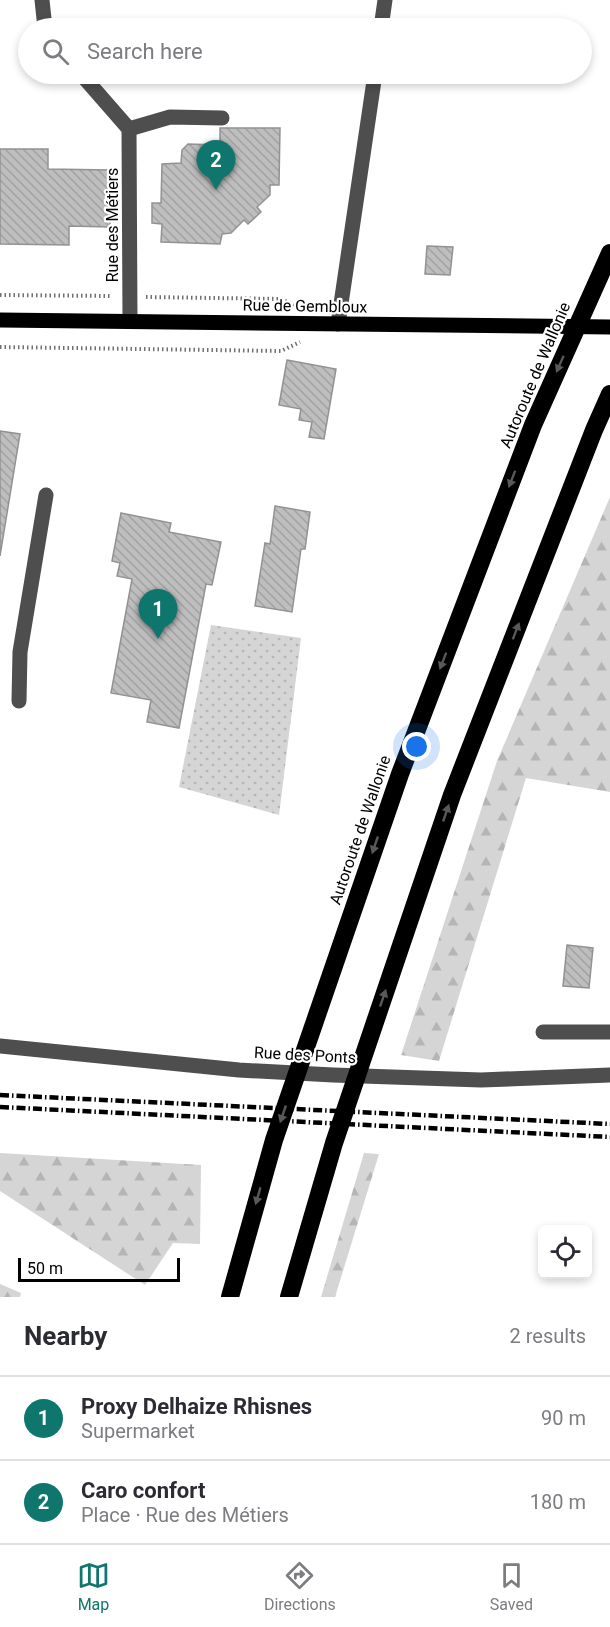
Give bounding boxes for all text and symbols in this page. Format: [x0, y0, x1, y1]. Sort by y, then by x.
search box [18, 18, 592, 84]
icon: search [39, 35, 72, 68]
text: Search here [87, 39, 203, 64]
pin: 2 [196, 140, 236, 190]
street label: Rue des Métiers [103, 168, 122, 282]
street label: Rue de Gembloux [242, 295, 368, 317]
street label: Autoroute de Wallonie [496, 299, 574, 451]
one-way arrow [556, 355, 565, 372]
one-way arrow [507, 470, 516, 488]
pin: 1 [138, 590, 178, 639]
one-way arrow [511, 622, 521, 640]
one-way arrow [437, 653, 447, 671]
your location [402, 732, 431, 761]
street label: Autoroute de Wallonie [326, 753, 394, 907]
one-way arrow [442, 804, 451, 822]
one-way arrow [370, 836, 380, 854]
one-way arrow [379, 989, 389, 1007]
street label: Rue des Ponts [253, 1043, 357, 1067]
one-way arrow [278, 1105, 288, 1123]
one-way arrow [253, 1187, 263, 1205]
map controls [538, 1225, 592, 1279]
button: locate [538, 1225, 592, 1279]
scale bar [18, 1255, 180, 1282]
text: 50 m [27, 1259, 63, 1278]
text: Nearby [24, 1321, 107, 1351]
text: 2 results [510, 1324, 586, 1348]
text: Proxy Delhaize Rhisnes [81, 1394, 312, 1419]
text: 1 [38, 1406, 49, 1430]
text: 90 m [541, 1406, 586, 1430]
text: Supermarket [81, 1419, 195, 1443]
text: Caro confort [81, 1478, 205, 1503]
text: 2 [38, 1490, 49, 1514]
text: 180 m [530, 1490, 586, 1514]
text: Place · Rue des Métiers [81, 1503, 289, 1527]
tab: Map [77, 1559, 110, 1614]
tab: Directions [264, 1559, 336, 1614]
tab: Saved [490, 1559, 533, 1614]

